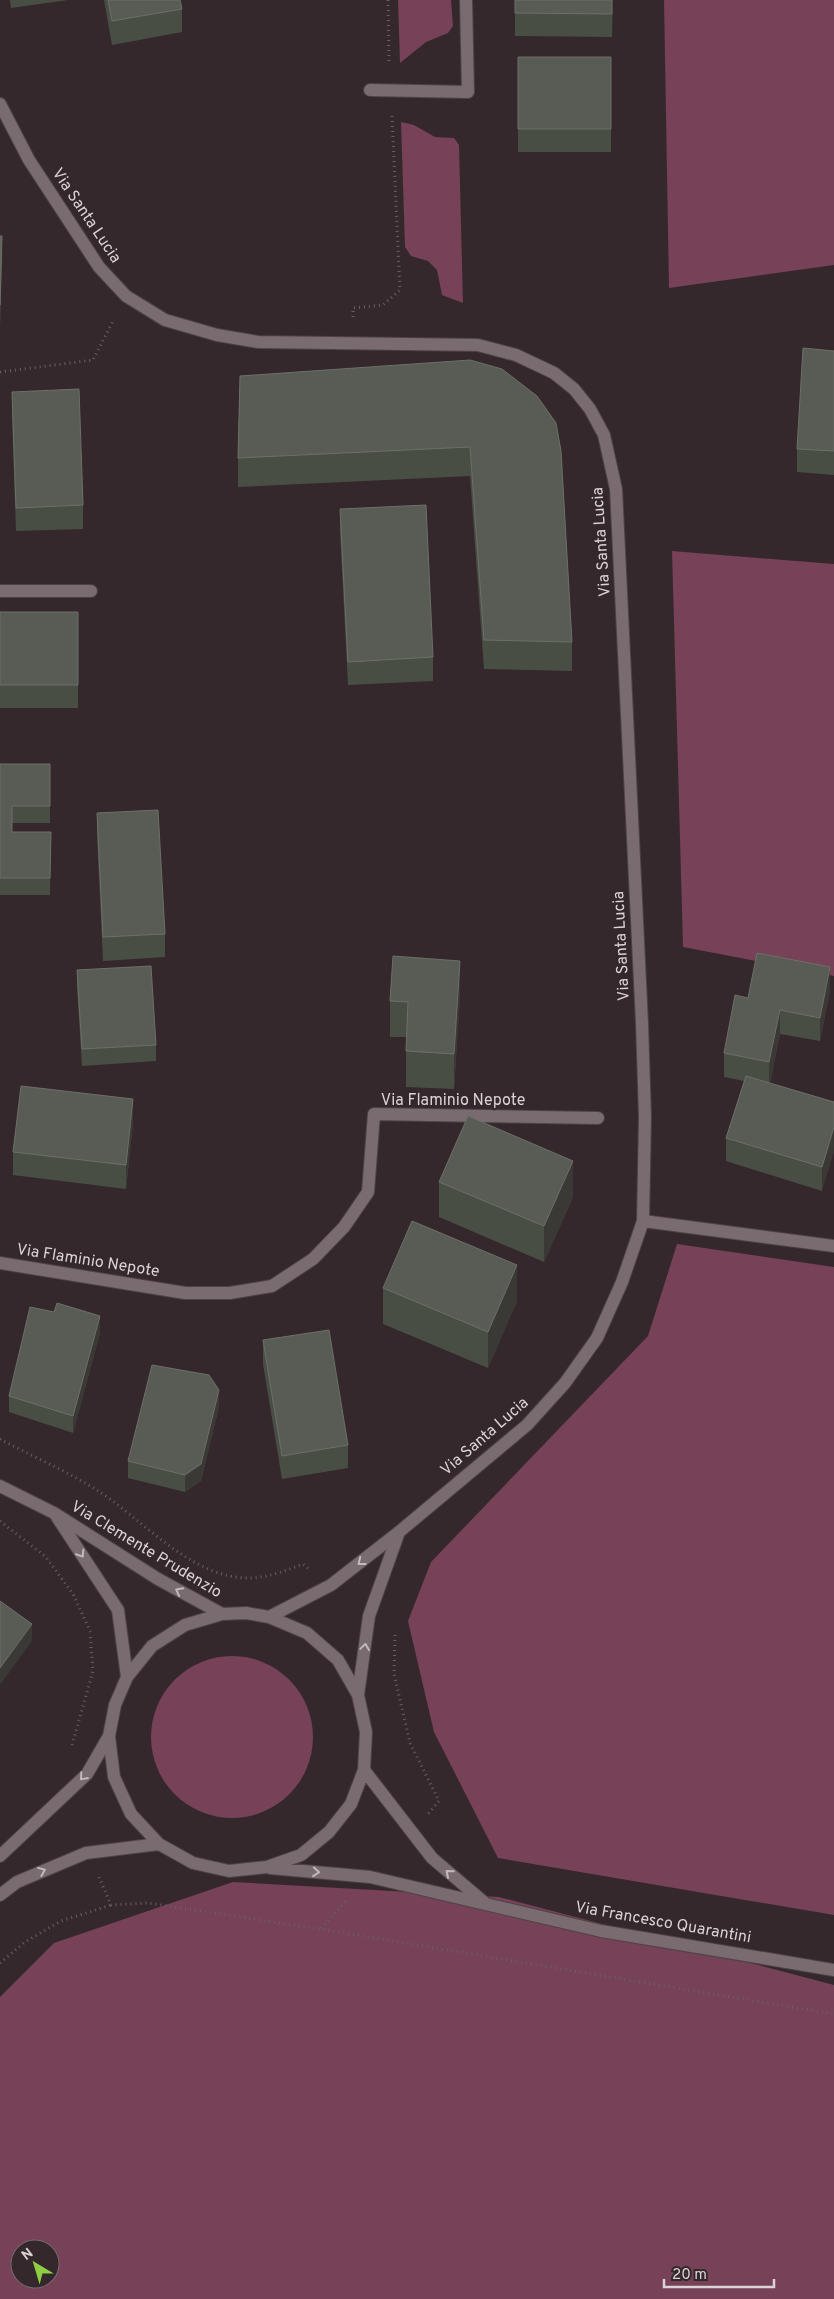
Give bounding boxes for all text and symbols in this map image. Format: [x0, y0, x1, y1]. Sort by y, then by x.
street label: Via Santa Lucia [47, 165, 125, 267]
street label: Via Santa Lucia [588, 486, 616, 598]
street label: Via Santa Lucia [609, 891, 635, 1001]
street label: Via Flaminio Nepote [381, 1091, 525, 1111]
street label: Via Flaminio Nepote [15, 1240, 161, 1282]
street label: Via Santa Lucia [437, 1393, 533, 1481]
street label: Via Clemente Prudenzio [67, 1497, 225, 1603]
one-way arrow [75, 1548, 84, 1557]
one-way arrow [357, 1556, 366, 1565]
one-way arrow [176, 1587, 185, 1597]
one-way arrow [359, 1643, 370, 1651]
one-way arrow [80, 1772, 89, 1781]
one-way arrow [312, 1866, 320, 1877]
one-way arrow [37, 1867, 46, 1878]
one-way arrow [446, 1869, 455, 1878]
street label: Via Francesco Quarantini [573, 1898, 753, 1948]
north arrow [10, 2239, 60, 2289]
text: N [19, 2245, 37, 2265]
scale bar [664, 2256, 774, 2288]
text: 20 m [672, 2266, 707, 2285]

